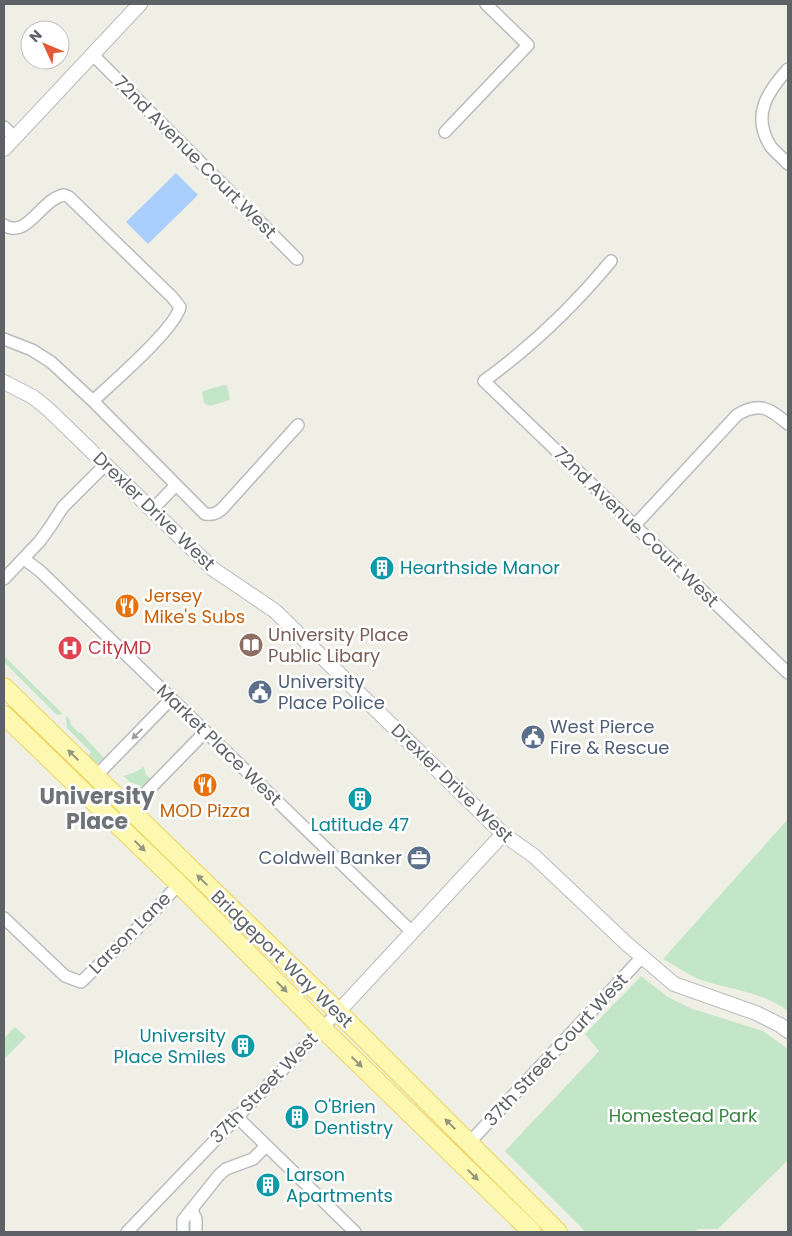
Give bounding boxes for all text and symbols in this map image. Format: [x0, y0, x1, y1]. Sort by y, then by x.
north arrow [20, 20, 70, 70]
text: N [25, 25, 46, 47]
street label: 72nd Avenue Court West [108, 70, 282, 244]
street label: 72nd Avenue Court West [548, 441, 724, 612]
street label: Drexler Drive West [88, 446, 221, 576]
building icon: Hearthside Manor [369, 555, 395, 581]
place label: Hearthside Manor [400, 555, 560, 580]
place label: Jersey Mike's Subs [144, 583, 245, 629]
restaurant icon: Jersey Mike's Subs [114, 593, 140, 619]
place label: University Place Public Libary [268, 622, 409, 668]
library icon: University Place Public Libary [238, 632, 264, 658]
hospital icon: CityMD [57, 635, 83, 661]
place label: CityMD [88, 635, 151, 660]
place label: University Place Police [278, 669, 385, 715]
street label: Market Place West [151, 678, 287, 811]
public building icon: University Place Police [247, 679, 273, 705]
place label: West Pierce Fire & Rescue [550, 714, 669, 760]
street label: Drexler Drive West [386, 718, 519, 848]
public building icon: West Pierce Fire & Rescue [520, 724, 546, 750]
one-way arrow [131, 727, 143, 739]
one-way arrow [67, 749, 79, 761]
restaurant icon: MOD Pizza [192, 772, 218, 798]
district label: University Place [39, 781, 155, 837]
building icon: Latitude 47 [347, 786, 373, 812]
place label: MOD Pizza [160, 798, 250, 823]
place label: Latitude 47 [311, 812, 409, 837]
one-way arrow [133, 840, 145, 852]
place label: Coldwell Banker [259, 845, 402, 870]
office icon: Coldwell Banker [406, 845, 432, 871]
one-way arrow [196, 875, 208, 887]
street label: Bridgeport Way West [206, 884, 359, 1033]
street label: Larson Lane [83, 886, 176, 979]
street label: 37th Street Court West [478, 968, 633, 1132]
one-way arrow [276, 981, 288, 993]
place label: University Place Smiles [114, 1023, 226, 1069]
street label: 37th Street West [204, 1027, 323, 1149]
building icon: University Place Smiles [230, 1033, 256, 1059]
one-way arrow [351, 1056, 363, 1068]
place label: O'Brien Dentistry [314, 1094, 393, 1140]
park label: Homestead Park [609, 1103, 758, 1128]
building icon: O'Brien Dentistry [284, 1104, 310, 1130]
one-way arrow [444, 1118, 456, 1130]
place label: Larson Apartments [286, 1162, 393, 1208]
one-way arrow [467, 1169, 479, 1181]
building icon: Larson Apartments [255, 1172, 281, 1198]

